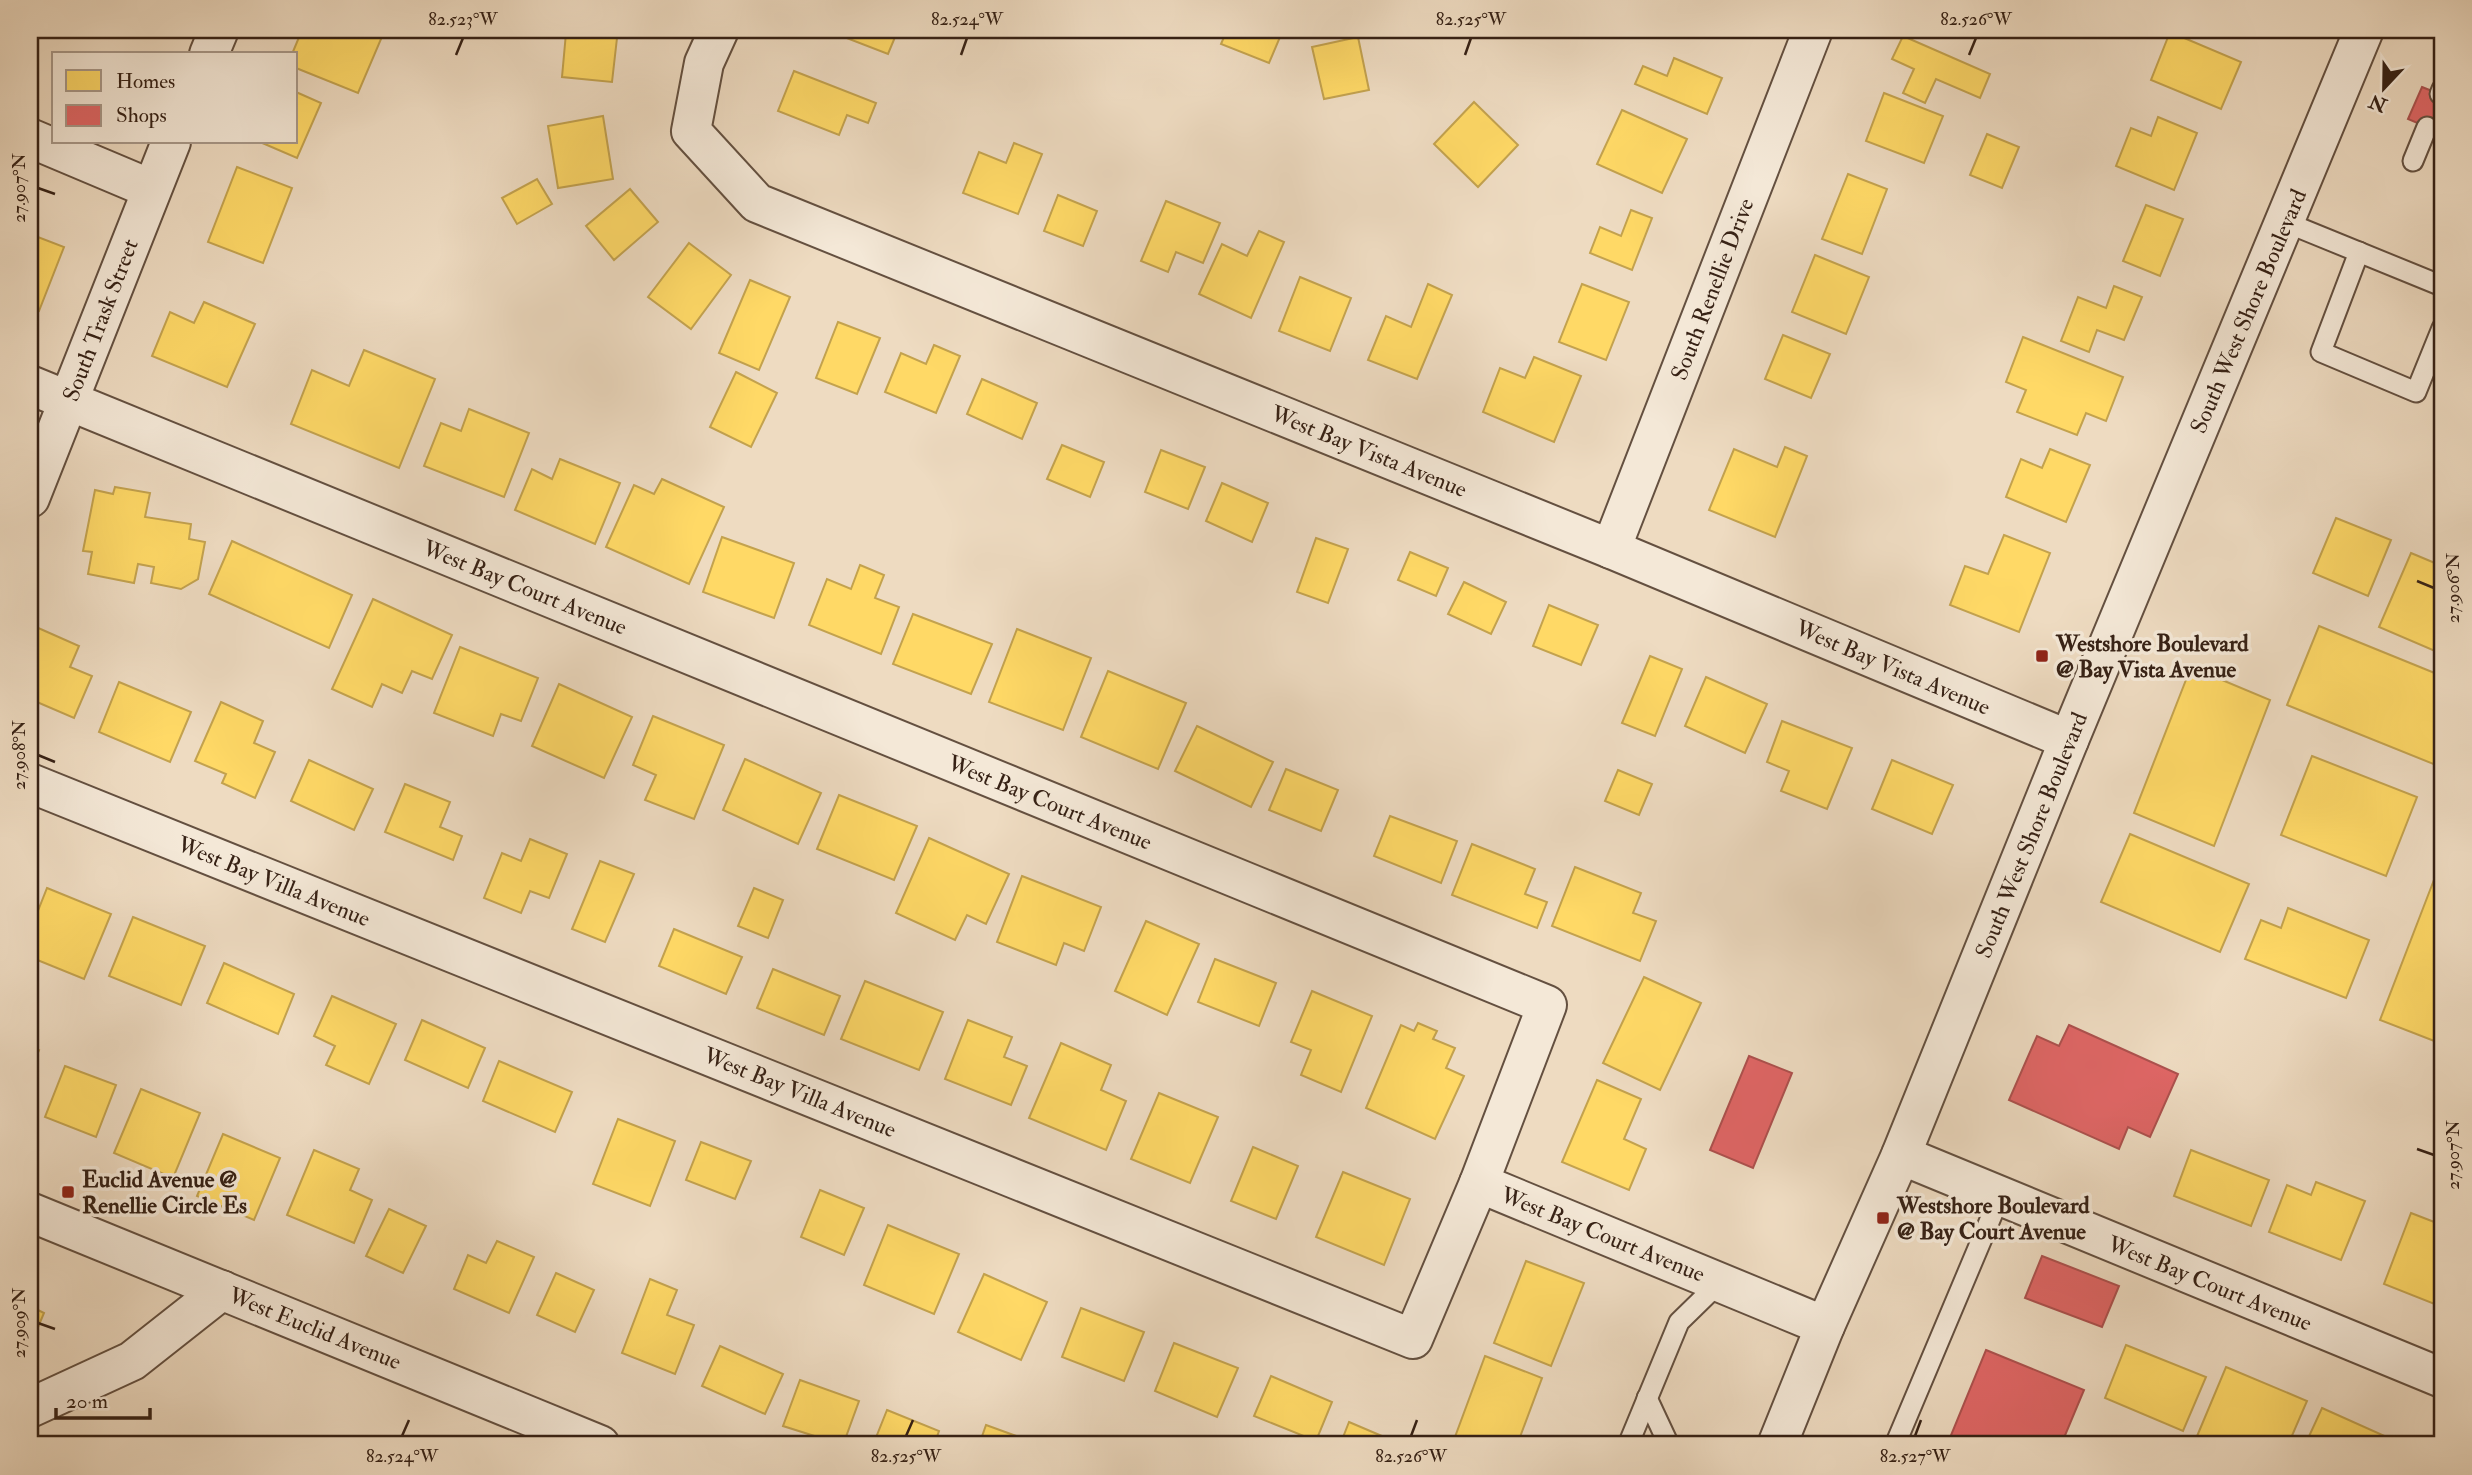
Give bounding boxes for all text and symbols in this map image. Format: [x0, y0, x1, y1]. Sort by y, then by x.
text: 82.523°W [428, 8, 498, 31]
text: 82.524°W [931, 8, 1004, 31]
text: 82.525°W [1436, 8, 1507, 31]
text: 82.526°W [1940, 8, 2012, 31]
legend [52, 52, 298, 144]
north arrow [2350, 52, 2420, 122]
text: Homes [116, 68, 175, 95]
text: N [2365, 88, 2391, 118]
text: Shops [116, 102, 167, 129]
text: 27.907°N [8, 153, 31, 223]
street label: South West Shore Boulevard [2184, 185, 2313, 438]
street label: South Renellie Drive [1664, 194, 1761, 384]
street label: South Trask Street [56, 235, 145, 406]
street label: West Bay Vista Avenue [1266, 399, 1471, 504]
street label: West Bay Court Avenue [418, 533, 632, 642]
text: 27.906°N [2442, 553, 2465, 623]
street label: West Bay Vista Avenue [1790, 613, 1995, 722]
place label: Westshore Boulevard @ Bay Vista Avenue [2055, 629, 2249, 685]
marker: Westshore Boulevard @ Bay Vista Avenue [2034, 648, 2050, 664]
street label: South West Shore Boulevard [1969, 708, 2094, 962]
text: 27.908°N [8, 720, 31, 790]
street label: West Bay Court Avenue [943, 748, 1157, 857]
street label: West Bay Villa Avenue [172, 829, 375, 934]
street label: West Bay Villa Avenue [698, 1040, 901, 1145]
text: 27.907°N [2442, 1120, 2465, 1190]
place label: Euclid Avenue @ Renellie Circle Es [82, 1165, 247, 1220]
street label: West Bay Court Avenue [1496, 1180, 1710, 1289]
marker: Euclid Avenue @ Renellie Circle Es [60, 1184, 76, 1200]
place label: Westshore Boulevard @ Bay Court Avenue [1896, 1191, 2090, 1247]
marker: Westshore Boulevard @ Bay Court Avenue [1875, 1210, 1891, 1226]
street label: West Bay Court Avenue [2103, 1229, 2317, 1338]
street label: West Euclid Avenue [223, 1280, 406, 1376]
text: 27.909°N [8, 1288, 31, 1358]
scale bar [56, 1377, 150, 1421]
text: 20 m [66, 1388, 108, 1415]
text: 82.524°W [366, 1445, 439, 1468]
text: 82.525°W [871, 1445, 942, 1468]
text: 82.526°W [1375, 1445, 1447, 1468]
text: 82.527°W [1880, 1445, 1951, 1468]

